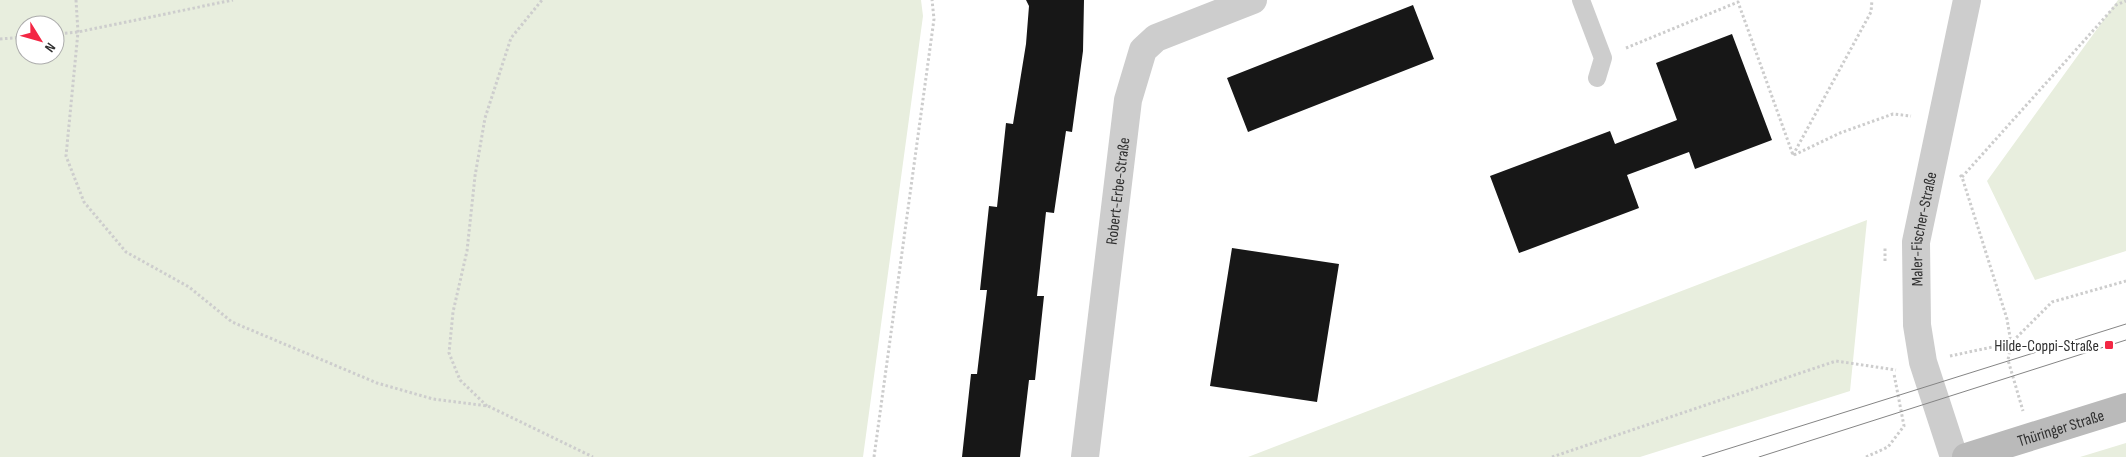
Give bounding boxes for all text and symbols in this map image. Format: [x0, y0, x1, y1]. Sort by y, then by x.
north arrow [15, 15, 65, 65]
text: N [41, 39, 59, 56]
street label: Robert-Erbe-Straße [1103, 136, 1134, 246]
street label: Maler-Fischer-Straße [1908, 170, 1942, 287]
place label: Hilde-Coppi-Straße [1994, 337, 2099, 356]
marker: Hilde-Coppi-Straße [2103, 339, 2115, 351]
street label: Thüringer Straße [2015, 406, 2107, 451]

